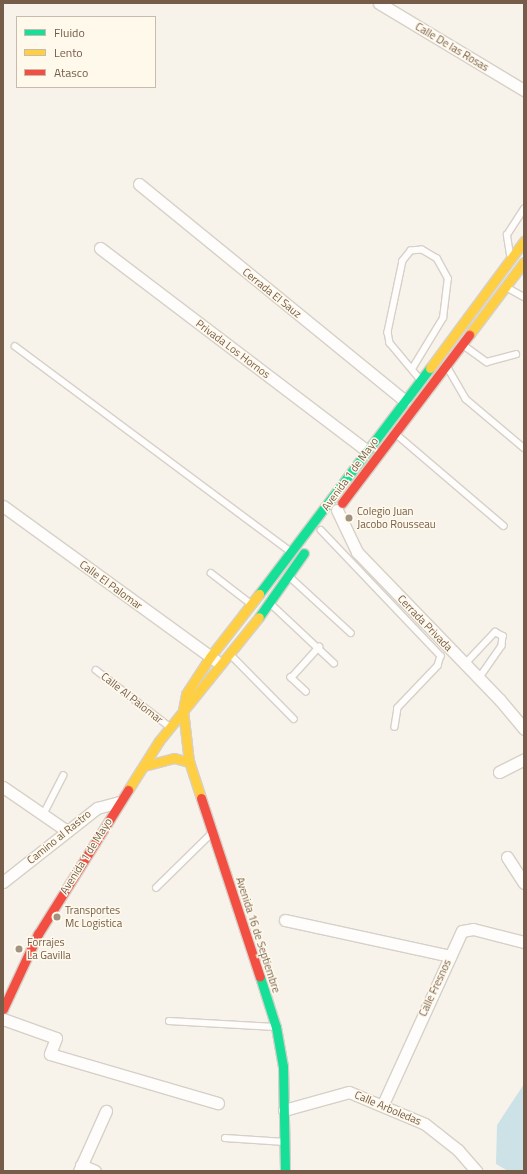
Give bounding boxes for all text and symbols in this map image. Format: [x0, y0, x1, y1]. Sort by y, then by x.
legend [16, 16, 156, 88]
street label: Calle De las Rosas [413, 20, 491, 74]
text: Fluido [54, 23, 85, 42]
text: Lento [54, 43, 83, 62]
text: Atasco [54, 63, 88, 82]
street label: Cerrada El Sauz [240, 265, 304, 321]
street label: Privada Los Hornos [193, 317, 273, 381]
street label: Avenida 1 de Mayo [319, 435, 381, 513]
place label: Colegio Juan Jacobo Rousseau [357, 505, 436, 531]
marker: Colegio Juan Jacobo Rousseau [344, 513, 354, 523]
street label: Calle El Palomar [77, 558, 145, 612]
street label: Cerrada Privada [395, 592, 455, 654]
street label: Calle Al Palomar [98, 670, 166, 726]
street label: Camino al Rastro [24, 807, 94, 867]
street label: Avenida 1 de Mayo [57, 816, 115, 896]
street label: Avenida 16 de Septiembre [233, 875, 283, 995]
place label: Transportes Mc Logistica [65, 904, 122, 930]
marker: Transportes Mc Logistica [52, 912, 62, 922]
place label: Forrajes La Gavilla [27, 936, 71, 962]
marker: Forrajes La Gavilla [14, 944, 24, 954]
street label: Calle Fresnos [416, 957, 454, 1019]
street label: Calle Arboledas [353, 1088, 423, 1128]

